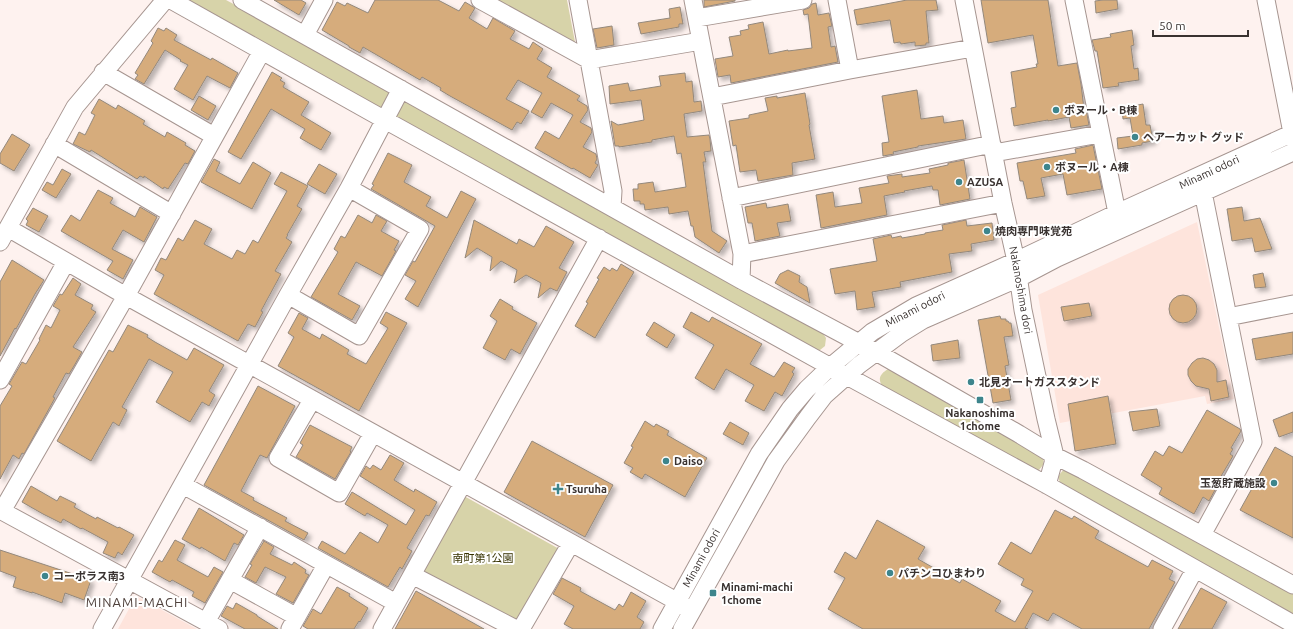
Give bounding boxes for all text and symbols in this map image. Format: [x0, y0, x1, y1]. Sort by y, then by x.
scale bar [1153, 12, 1248, 38]
text: 50 m [1159, 19, 1186, 32]
place label: ボヌール・B棟 [1064, 104, 1137, 116]
marker: ボヌール・B棟 [1051, 105, 1061, 115]
place label: ヘアーカット グッド [1143, 131, 1244, 143]
marker: ヘアーカット グッド [1130, 132, 1140, 142]
street label: Minami odori [1177, 153, 1241, 191]
place label: ボヌール・A棟 [1055, 161, 1129, 173]
marker: ボヌール・A棟 [1042, 162, 1052, 172]
place label: AZUSA [967, 176, 1004, 188]
marker: AZUSA [954, 177, 964, 187]
place label: 焼肉専門味覚苑 [995, 225, 1072, 237]
marker: 焼肉専門味覚苑 [982, 226, 992, 236]
street label: Nakanoshima dori [1007, 245, 1035, 335]
street label: Minami odori [883, 289, 947, 329]
place label: 北見オートガススタンド [979, 376, 1100, 388]
marker: 北見オートガススタンド [966, 377, 976, 387]
marker: Nakanoshima 1chome [975, 395, 985, 405]
place label: Nakanoshima 1chome [945, 407, 1015, 432]
place label: Daiso [674, 455, 703, 467]
marker: Daiso [661, 456, 671, 466]
place label: 玉葱貯蔵施設 [1200, 477, 1266, 489]
marker: 玉葱貯蔵施設 [1269, 478, 1279, 488]
place label: Tsuruha [566, 483, 607, 495]
marker: Tsuruha [553, 484, 563, 494]
street label: Minami odori [680, 527, 722, 589]
park label: 南町第1公園 [452, 552, 514, 564]
place label: パチンコひまわり [898, 567, 986, 579]
marker: パチンコひまわり [885, 568, 895, 578]
place label: コーポラス南3 [53, 570, 125, 582]
marker: コーポラス南3 [40, 571, 50, 581]
place label: Minami-machi 1chome [721, 581, 793, 606]
marker: Minami-machi 1chome [708, 588, 718, 598]
district label: MINAMI-MACHI [86, 595, 188, 609]

